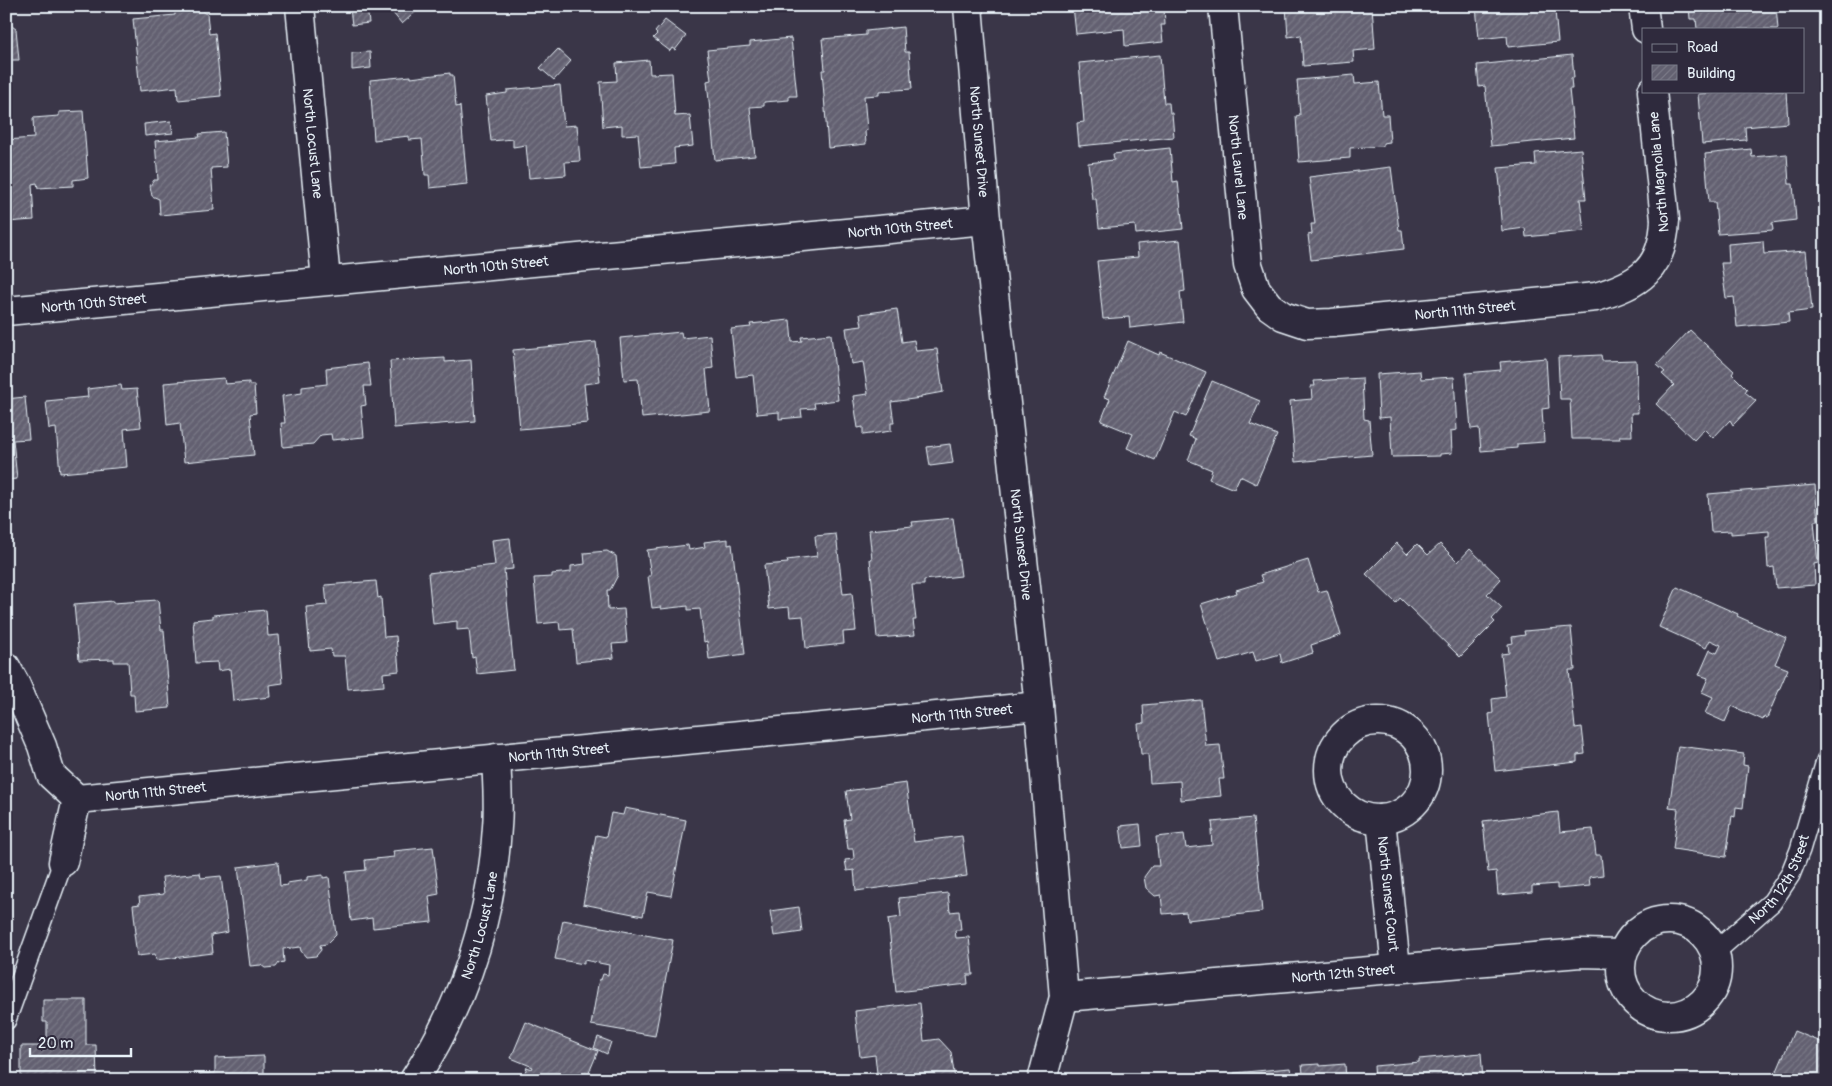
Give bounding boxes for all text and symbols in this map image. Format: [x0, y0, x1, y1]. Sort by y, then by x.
legend [1642, 28, 1804, 92]
text: Road [1687, 38, 1718, 57]
text: Building [1687, 64, 1735, 83]
street label: North Sunset Drive [966, 85, 993, 198]
street label: North Locust Lane [299, 87, 327, 199]
street label: North Magnolia Lane [1645, 111, 1673, 233]
street label: North Laurel Lane [1225, 114, 1252, 221]
street label: North 10th Street [847, 215, 954, 241]
street label: North 10th Street [443, 252, 550, 279]
street label: North 10th Street [40, 289, 147, 316]
street label: North 11th Street [1414, 296, 1517, 323]
street label: North Sunset Drive [1007, 488, 1036, 601]
street label: North 11th Street [911, 700, 1014, 727]
street label: North 11th Street [507, 739, 610, 766]
street label: North 11th Street [104, 778, 207, 805]
street label: North 12th Street [1745, 832, 1813, 927]
street label: North Sunset Court [1374, 835, 1403, 952]
street label: North Locust Lane [457, 870, 501, 982]
street label: North 12th Street [1291, 960, 1396, 986]
scale bar [30, 1026, 131, 1058]
text: 20 m [38, 1034, 73, 1053]

